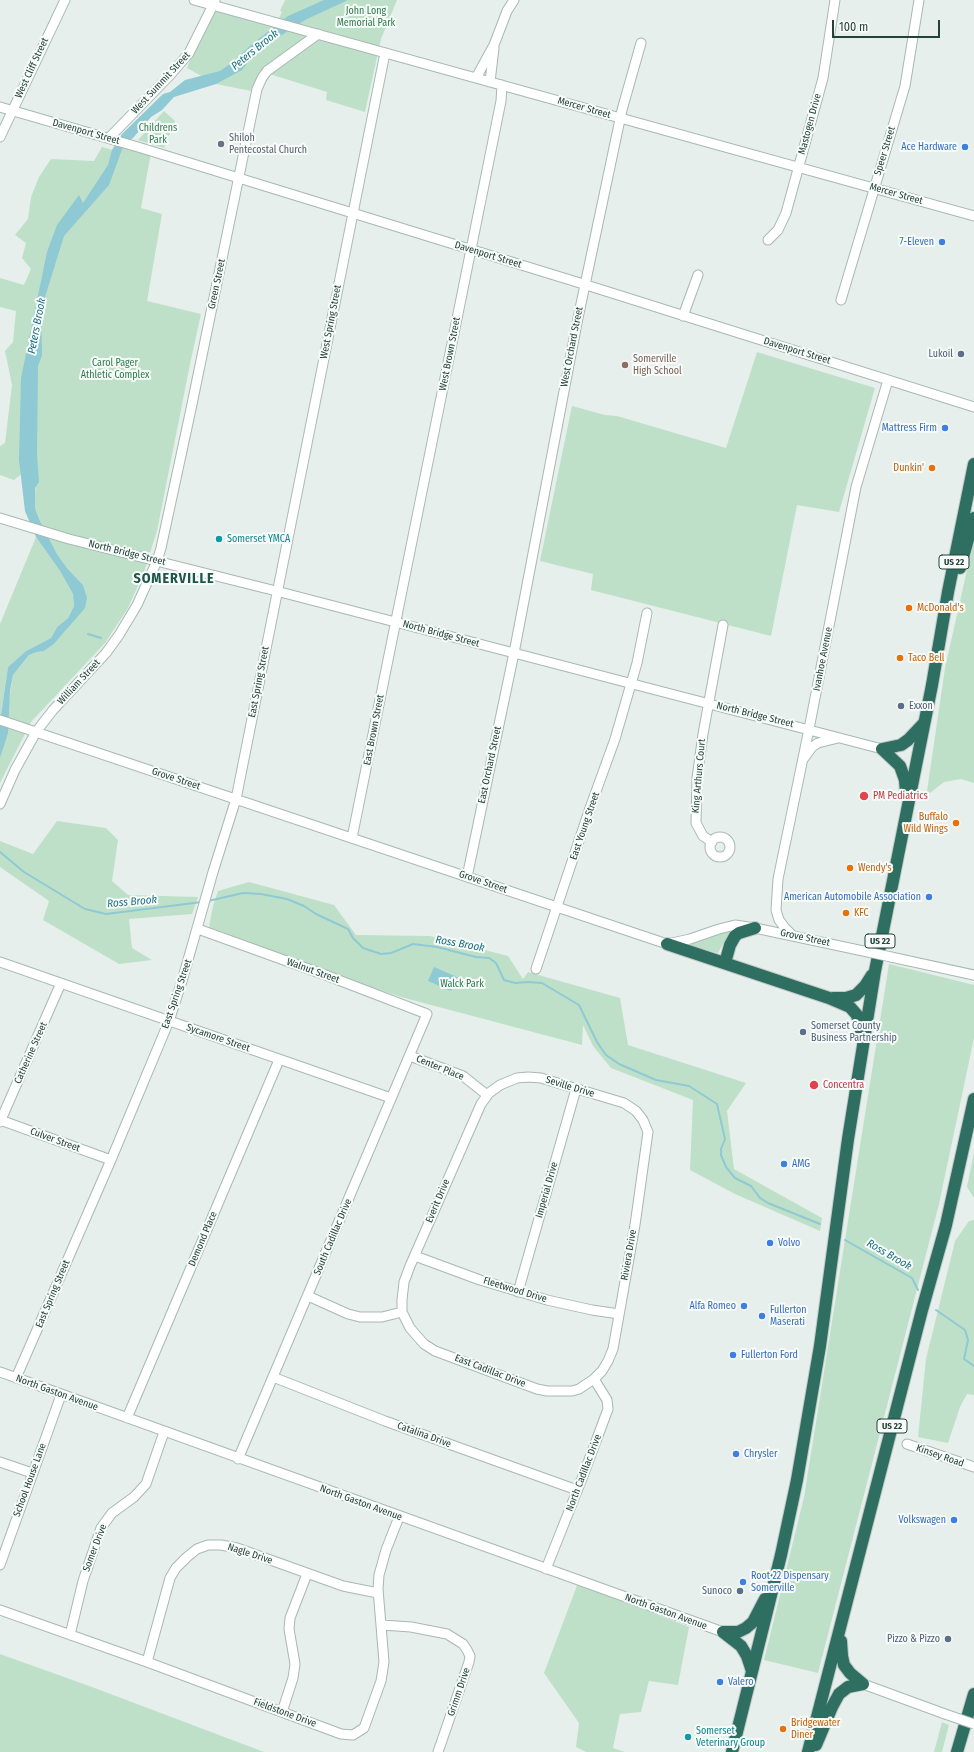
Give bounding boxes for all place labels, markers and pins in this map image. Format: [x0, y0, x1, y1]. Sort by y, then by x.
place label: Shiloh Pentecostal Church [229, 132, 307, 156]
marker: Shiloh Pentecostal Church [216, 139, 226, 149]
place label: Ace Hardware [901, 141, 957, 153]
marker: Ace Hardware [960, 142, 970, 152]
place label: 7-Eleven [900, 236, 934, 248]
marker: 7-Eleven [937, 237, 947, 247]
place label: Lukoil [929, 348, 953, 360]
marker: Lukoil [956, 349, 966, 359]
place label: Somerville High School [633, 353, 682, 376]
marker: Somerville High School [620, 360, 630, 370]
place label: Mattress Firm [882, 422, 937, 434]
marker: Mattress Firm [940, 423, 950, 433]
place label: Dunkin' [893, 462, 924, 474]
marker: Dunkin' [927, 463, 937, 473]
place label: Somerset YMCA [227, 533, 290, 545]
marker: Somerset YMCA [214, 534, 224, 544]
place label: McDonald's [917, 602, 964, 614]
marker: McDonald's [904, 603, 914, 613]
place label: Taco Bell [908, 652, 944, 664]
marker: Taco Bell [895, 653, 905, 663]
place label: Exxon [909, 700, 933, 712]
marker: Exxon [896, 701, 906, 711]
marker: PM Pediatrics [858, 790, 870, 802]
place label: PM Pediatrics [873, 790, 928, 802]
place label: Buffalo Wild Wings [904, 811, 948, 834]
marker: Buffalo Wild Wings [951, 818, 961, 828]
place label: Wendy's [858, 862, 892, 874]
marker: Wendy's [845, 863, 855, 873]
place label: American Automobile Association [784, 891, 921, 903]
marker: American Automobile Association [924, 892, 934, 902]
place label: KFC [854, 907, 869, 919]
marker: KFC [841, 908, 851, 918]
place label: Somerset County Business Partnership [811, 1020, 897, 1044]
marker: Somerset County Business Partnership [798, 1027, 808, 1037]
marker: Concentra [808, 1079, 820, 1091]
place label: Concentra [823, 1079, 864, 1091]
place label: AMG [792, 1158, 810, 1170]
marker: AMG [779, 1159, 789, 1169]
place label: Volvo [778, 1237, 800, 1249]
marker: Volvo [765, 1238, 775, 1248]
place label: Alfa Romeo [690, 1300, 736, 1312]
marker: Alfa Romeo [739, 1301, 749, 1311]
place label: Fullerton Maserati [770, 1304, 807, 1328]
marker: Fullerton Maserati [757, 1311, 767, 1321]
place label: Fullerton Ford [741, 1349, 798, 1361]
marker: Fullerton Ford [728, 1350, 738, 1360]
place label: Chrysler [744, 1448, 777, 1460]
marker: Chrysler [731, 1449, 741, 1459]
place label: Volkswagen [898, 1514, 946, 1526]
marker: Volkswagen [949, 1515, 959, 1525]
place label: Root 22 Dispensary Somerville [751, 1570, 829, 1594]
marker: Root 22 Dispensary Somerville [738, 1577, 748, 1587]
place label: Sunoco [702, 1585, 732, 1597]
marker: Sunoco [735, 1586, 745, 1596]
place label: Pizzo & Pizzo [887, 1633, 940, 1645]
marker: Pizzo & Pizzo [943, 1634, 953, 1644]
place label: Valero [728, 1676, 753, 1688]
marker: Valero [715, 1677, 725, 1687]
place label: Bridgewater Diner [791, 1717, 840, 1740]
marker: Bridgewater Diner [778, 1724, 788, 1734]
place label: Somerset Veterinary Group [696, 1725, 765, 1748]
marker: Somerset Veterinary Group [683, 1732, 693, 1742]

